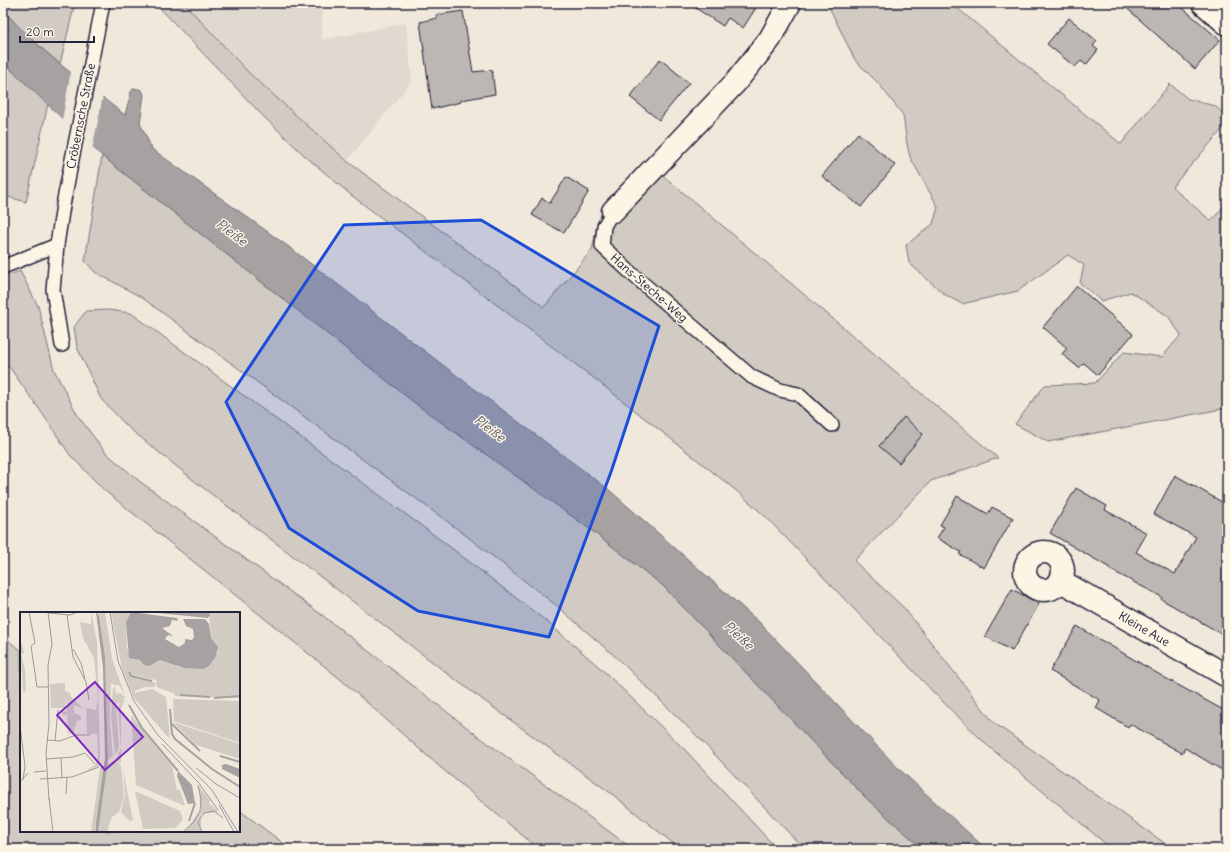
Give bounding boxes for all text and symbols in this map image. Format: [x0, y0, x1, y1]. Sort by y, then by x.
scale bar [20, 18, 94, 44]
text: 20 m [26, 24, 54, 39]
street label: Cröbernsche Straße [63, 62, 98, 170]
water label: Pleiße [213, 215, 251, 250]
street label: Hans-Steche-Weg [608, 250, 691, 325]
water label: Pleiße [471, 411, 509, 446]
street label: Kleine Aue [1116, 608, 1173, 649]
inset map [20, 612, 240, 832]
water label: Pleiße [720, 617, 758, 654]

